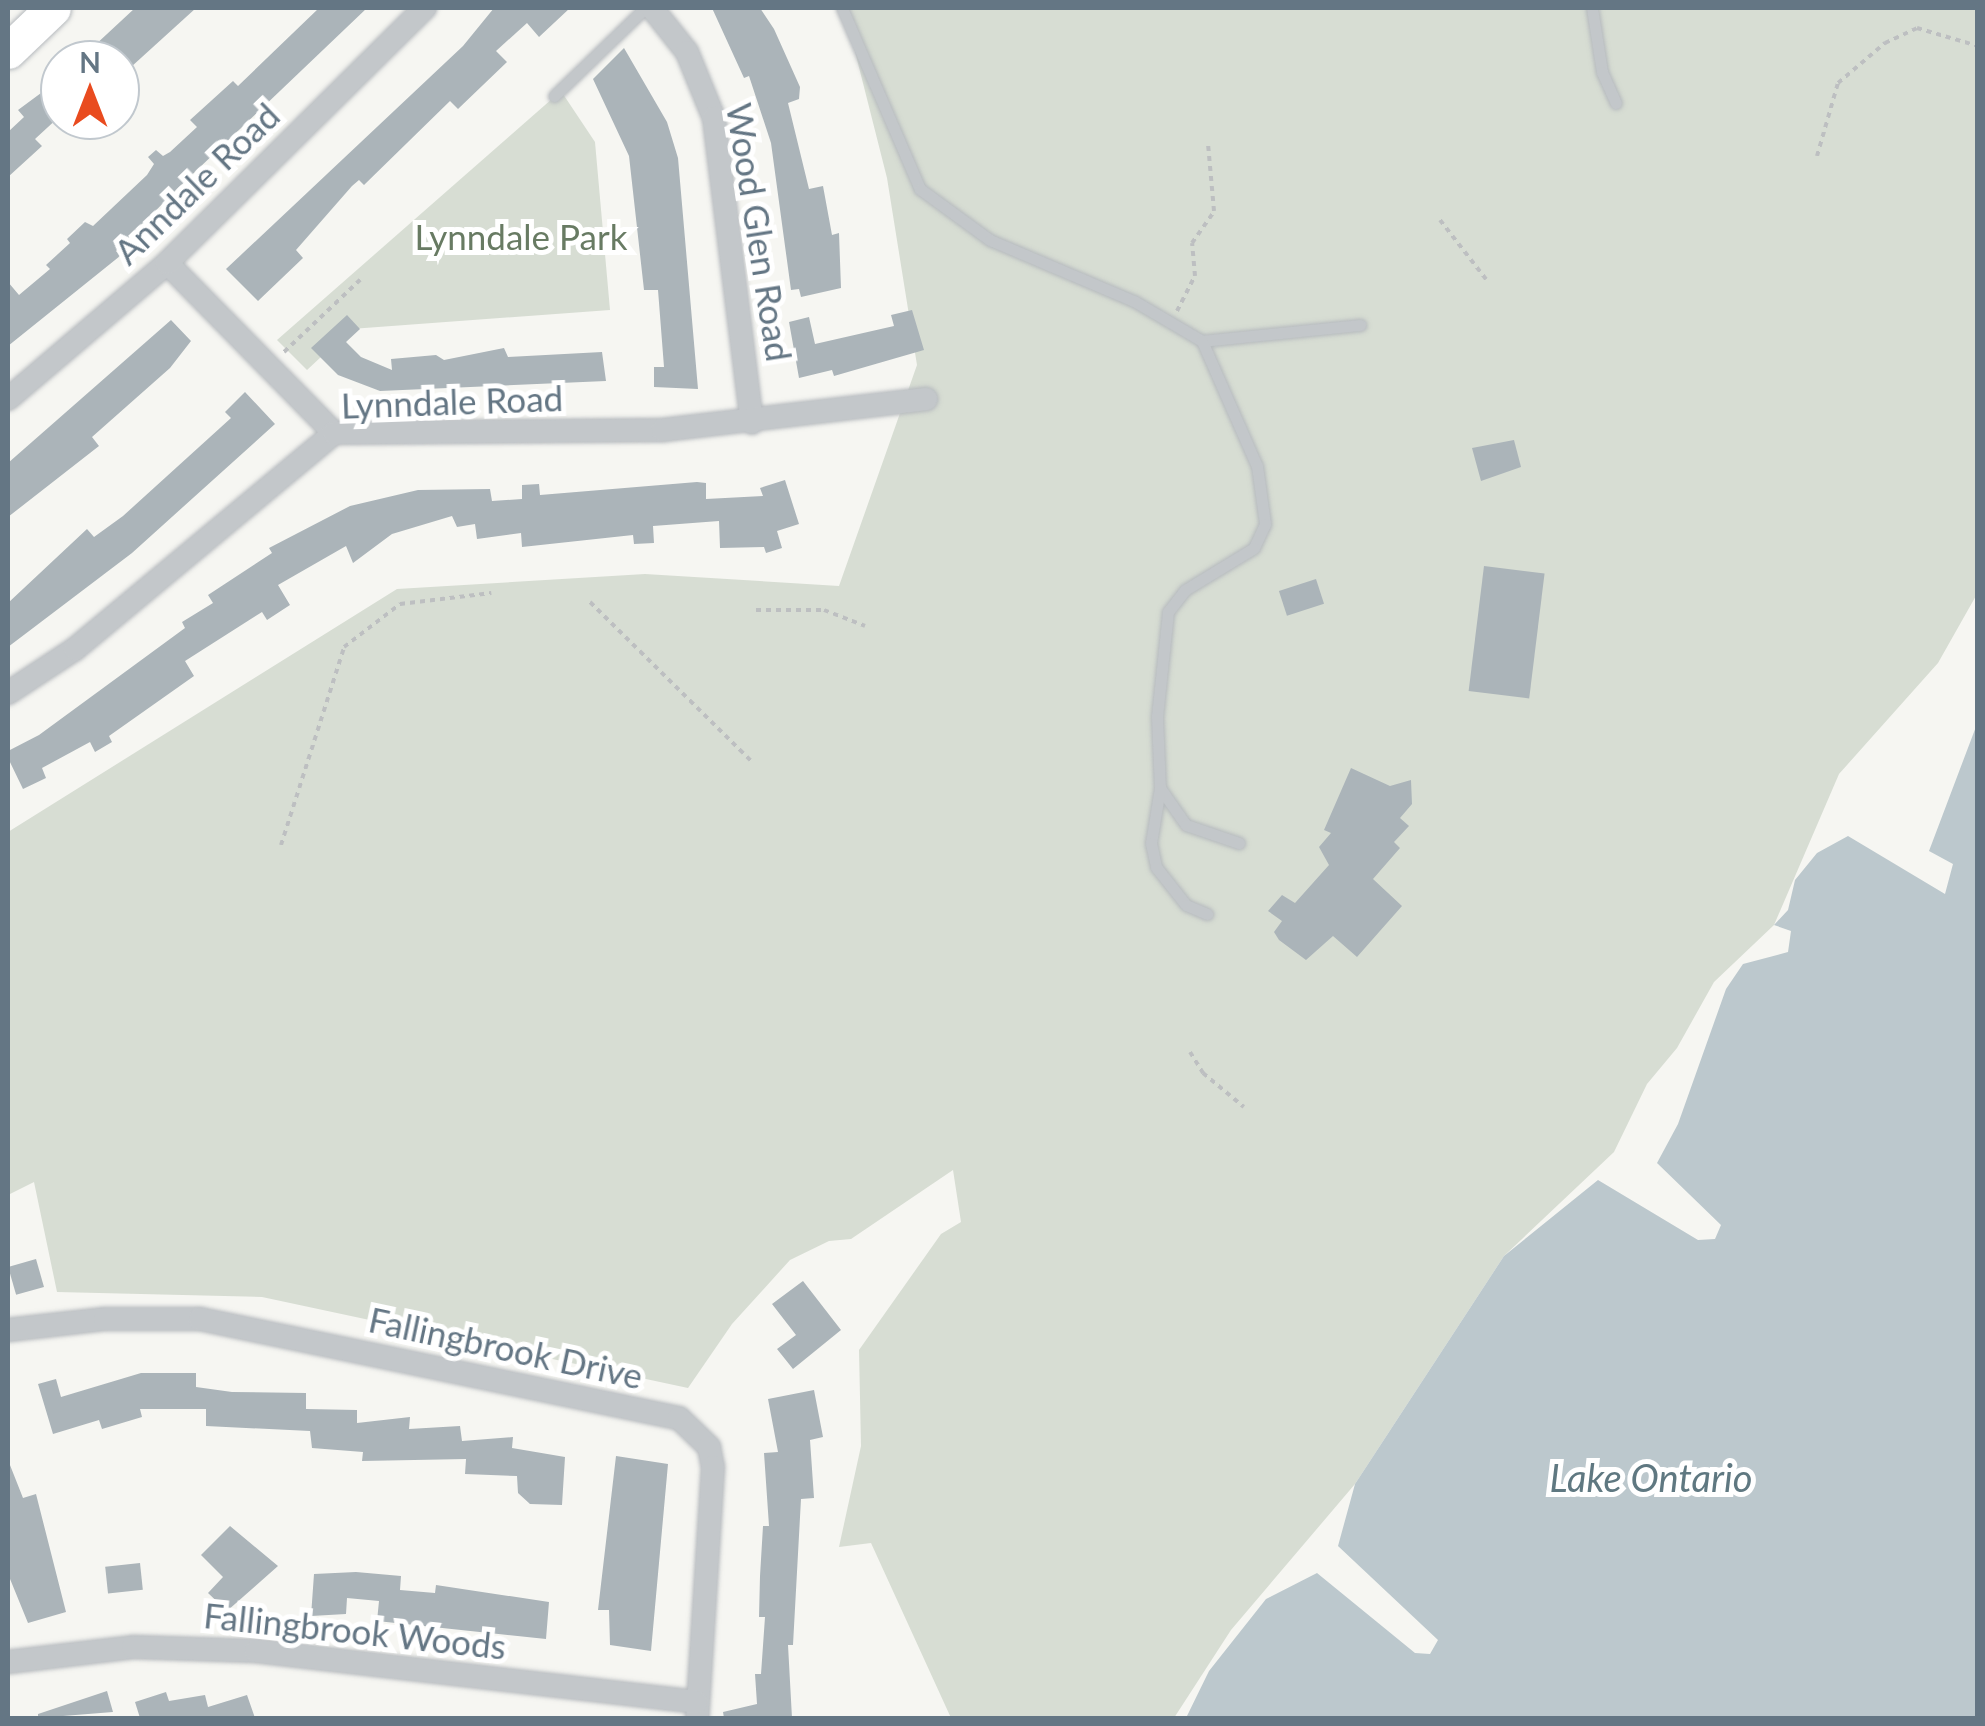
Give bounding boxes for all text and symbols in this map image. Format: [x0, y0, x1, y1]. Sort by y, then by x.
north arrow [40, 40, 140, 140]
text: N [79, 45, 101, 79]
street label: Anndale Road [105, 94, 287, 272]
street label: Wood Glen Road [719, 100, 801, 364]
park label: Lynndale Park [415, 215, 627, 257]
street label: Lynndale Road [340, 376, 564, 426]
street label: Fallingbrook Drive [365, 1297, 647, 1397]
water label: Lake Ontario [1550, 1455, 1752, 1501]
street label: Fallingbrook Woods [202, 1593, 508, 1667]

